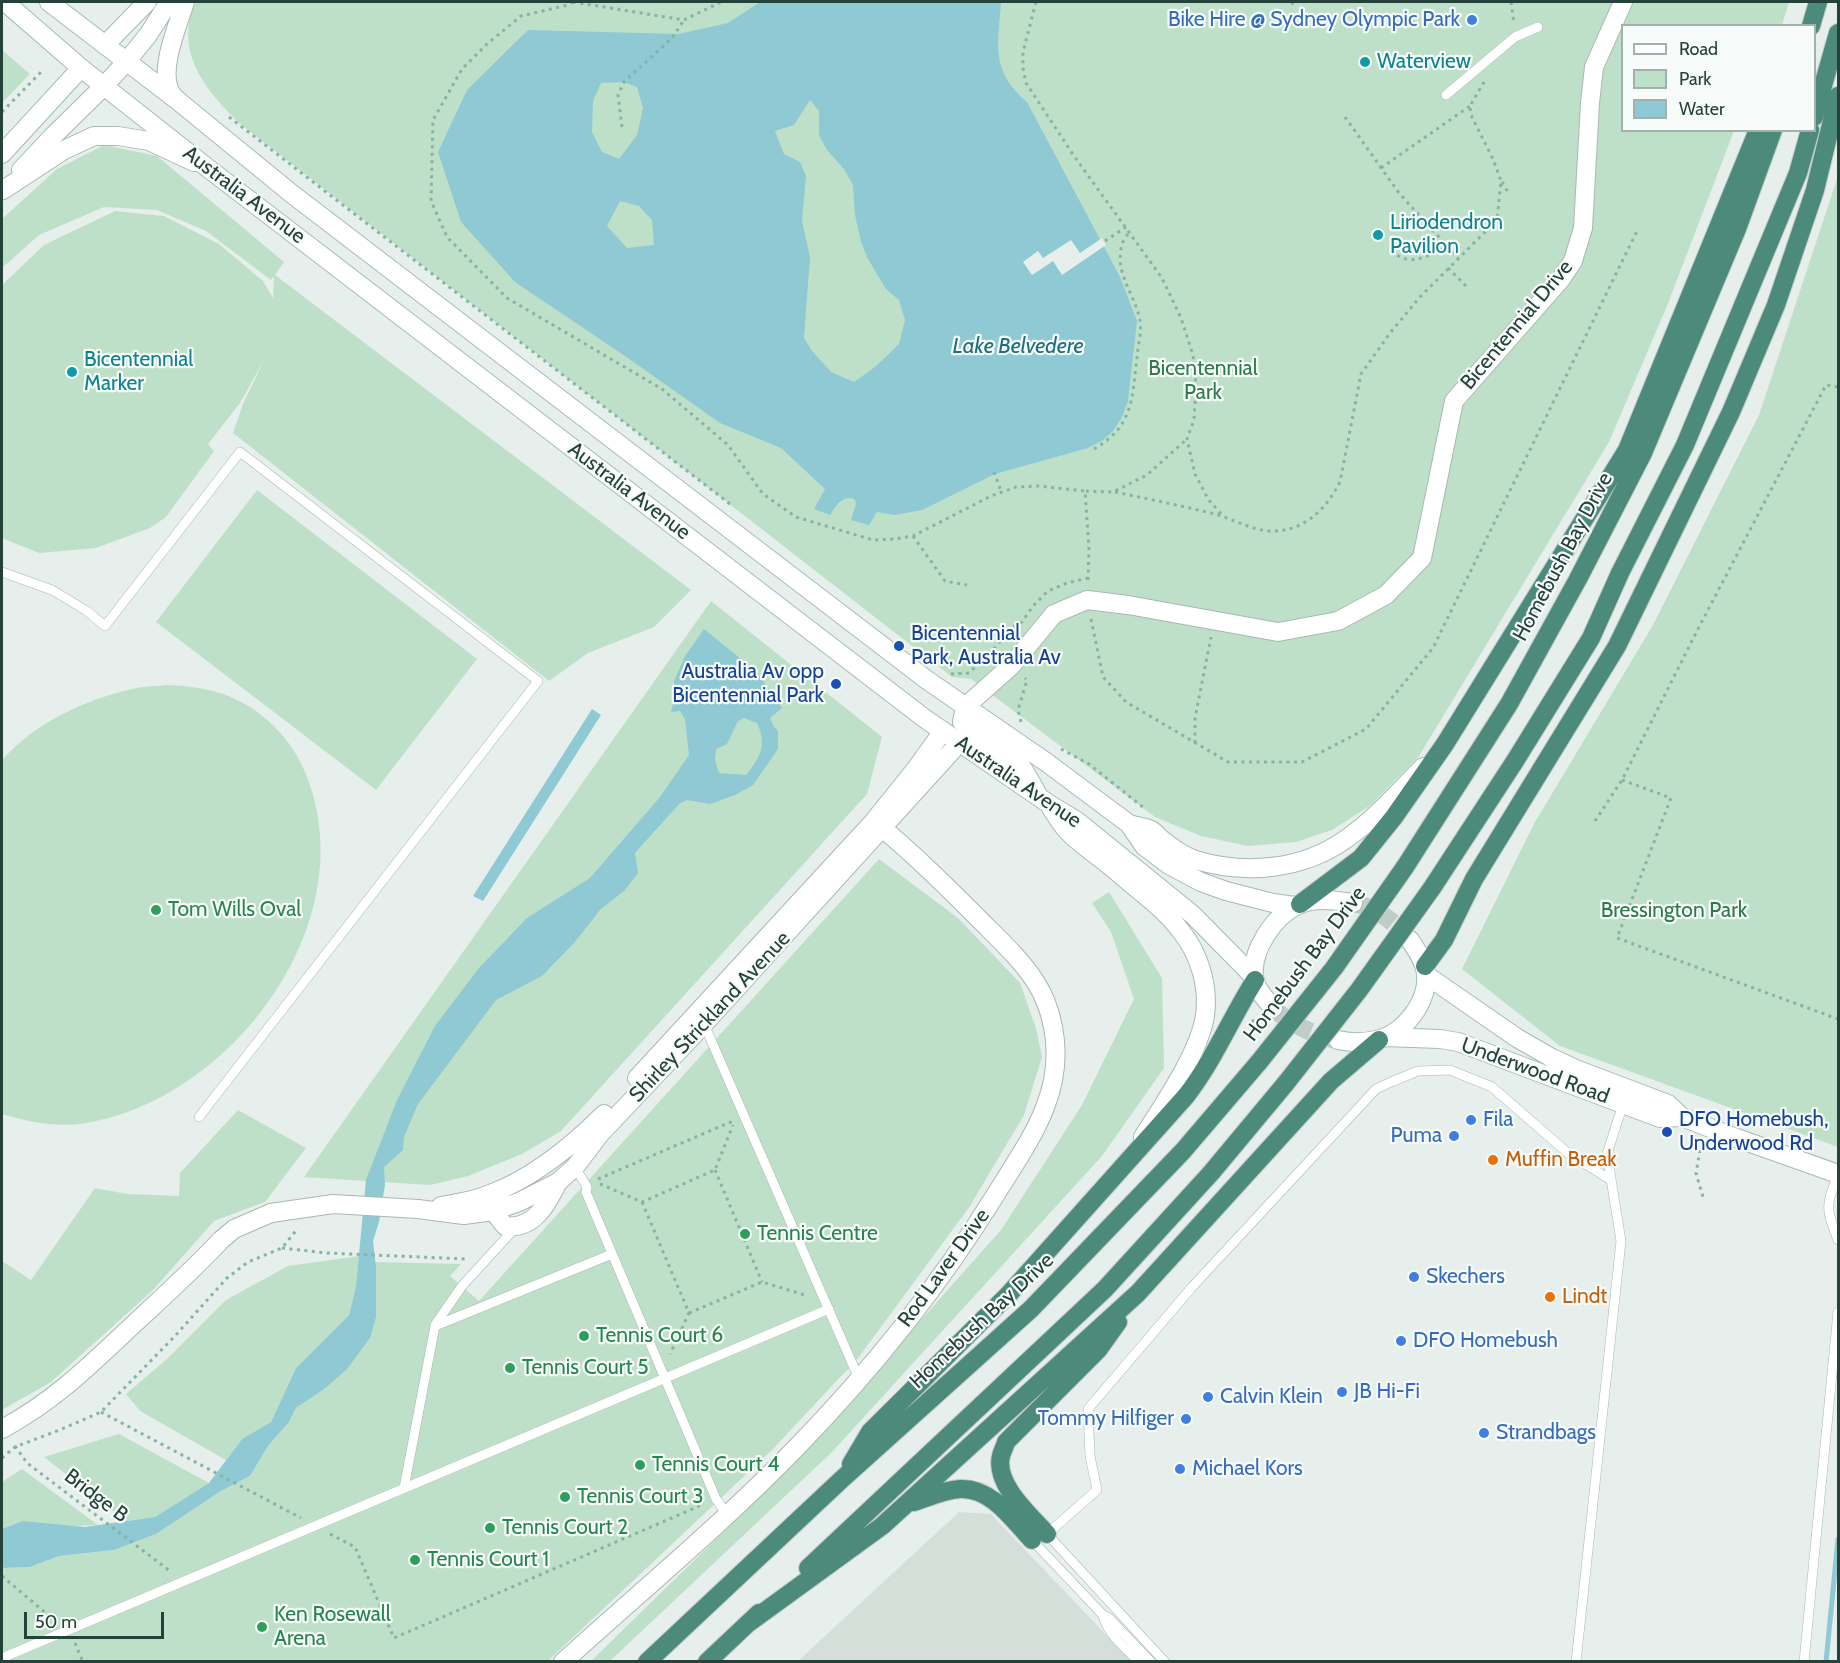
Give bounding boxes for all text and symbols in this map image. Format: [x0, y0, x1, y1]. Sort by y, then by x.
place label: Bike Hire @ Sydney Olympic Park [1168, 7, 1460, 33]
marker: Bike Hire @ Sydney Olympic Park [1465, 13, 1479, 27]
legend [1621, 24, 1816, 132]
text: Road [1679, 38, 1718, 60]
place label: Waterview [1377, 49, 1471, 75]
marker: Waterview [1358, 55, 1372, 69]
text: Park [1679, 68, 1711, 90]
text: Water [1679, 98, 1725, 120]
street label: Australia Avenue [178, 141, 310, 249]
place label: Liriodendron Pavilion [1390, 210, 1503, 260]
marker: Liriodendron Pavilion [1371, 228, 1385, 242]
street label: Bicentennial Drive [1456, 255, 1578, 395]
water label: Lake Belvedere [952, 334, 1084, 360]
place label: Bicentennial Marker [84, 347, 193, 397]
park label: Bicentennial Park [1148, 356, 1258, 406]
marker: Bicentennial Marker [65, 365, 79, 379]
street label: Australia Avenue [563, 437, 695, 545]
street label: Homebush Bay Drive [1508, 468, 1618, 646]
place label: Bicentennial Park, Australia Av [911, 621, 1061, 671]
marker: Bicentennial Park, Australia Av [892, 639, 906, 653]
place label: Australia Av opp Bicentennial Park [672, 659, 824, 709]
marker: Australia Av opp Bicentennial Park [829, 677, 843, 691]
street label: Australia Avenue [950, 731, 1086, 833]
street label: Homebush Bay Drive [1239, 882, 1371, 1046]
place label: Tom Wills Oval [168, 897, 301, 923]
park label: Bressington Park [1601, 898, 1747, 924]
marker: Tom Wills Oval [149, 903, 163, 917]
street label: Shirley Strickland Avenue [624, 926, 796, 1108]
street label: Underwood Road [1457, 1033, 1613, 1109]
place label: Fila [1483, 1107, 1513, 1133]
place label: DFO Homebush, Underwood Rd [1679, 1107, 1828, 1157]
marker: Fila [1464, 1113, 1478, 1127]
place label: Puma [1391, 1123, 1442, 1149]
marker: DFO Homebush, Underwood Rd [1660, 1125, 1674, 1139]
marker: Puma [1447, 1129, 1461, 1143]
place label: Muffin Break [1505, 1147, 1617, 1173]
marker: Muffin Break [1486, 1153, 1500, 1167]
street label: Rod Laver Drive [893, 1204, 995, 1332]
place label: Tennis Centre [757, 1221, 878, 1247]
marker: Tennis Centre [738, 1227, 752, 1241]
street label: Homebush Bay Drive [905, 1248, 1059, 1394]
place label: Skechers [1426, 1264, 1505, 1290]
marker: Skechers [1407, 1270, 1421, 1284]
place label: Lindt [1562, 1284, 1607, 1310]
marker: Lindt [1543, 1290, 1557, 1304]
place label: Tennis Court 6 [596, 1323, 723, 1349]
place label: DFO Homebush [1413, 1328, 1558, 1354]
marker: Tennis Court 6 [577, 1329, 591, 1343]
marker: DFO Homebush [1394, 1334, 1408, 1348]
place label: Tennis Court 5 [522, 1355, 649, 1381]
marker: Tennis Court 5 [503, 1361, 517, 1375]
place label: JB Hi-Fi [1354, 1379, 1420, 1405]
place label: Calvin Klein [1220, 1384, 1323, 1410]
marker: JB Hi-Fi [1335, 1385, 1349, 1399]
marker: Calvin Klein [1201, 1390, 1215, 1404]
place label: Tommy Hilfiger [1038, 1406, 1174, 1432]
marker: Tommy Hilfiger [1179, 1412, 1193, 1426]
place label: Strandbags [1496, 1420, 1596, 1446]
marker: Strandbags [1477, 1426, 1491, 1440]
place label: Tennis Court 4 [652, 1452, 779, 1478]
place label: Michael Kors [1192, 1456, 1303, 1482]
marker: Tennis Court 4 [633, 1458, 647, 1472]
marker: Michael Kors [1173, 1462, 1187, 1476]
street label: Bridge B [59, 1464, 133, 1528]
place label: Tennis Court 3 [577, 1484, 704, 1510]
marker: Tennis Court 3 [558, 1490, 572, 1504]
place label: Tennis Court 2 [502, 1515, 628, 1541]
marker: Tennis Court 2 [483, 1521, 497, 1535]
place label: Tennis Court 1 [427, 1547, 549, 1573]
marker: Tennis Court 1 [408, 1553, 422, 1567]
scale bar [27, 1600, 166, 1638]
place label: Ken Rosewall Arena [274, 1602, 391, 1652]
text: 50 m [35, 1611, 77, 1633]
marker: Ken Rosewall Arena [255, 1620, 269, 1634]

